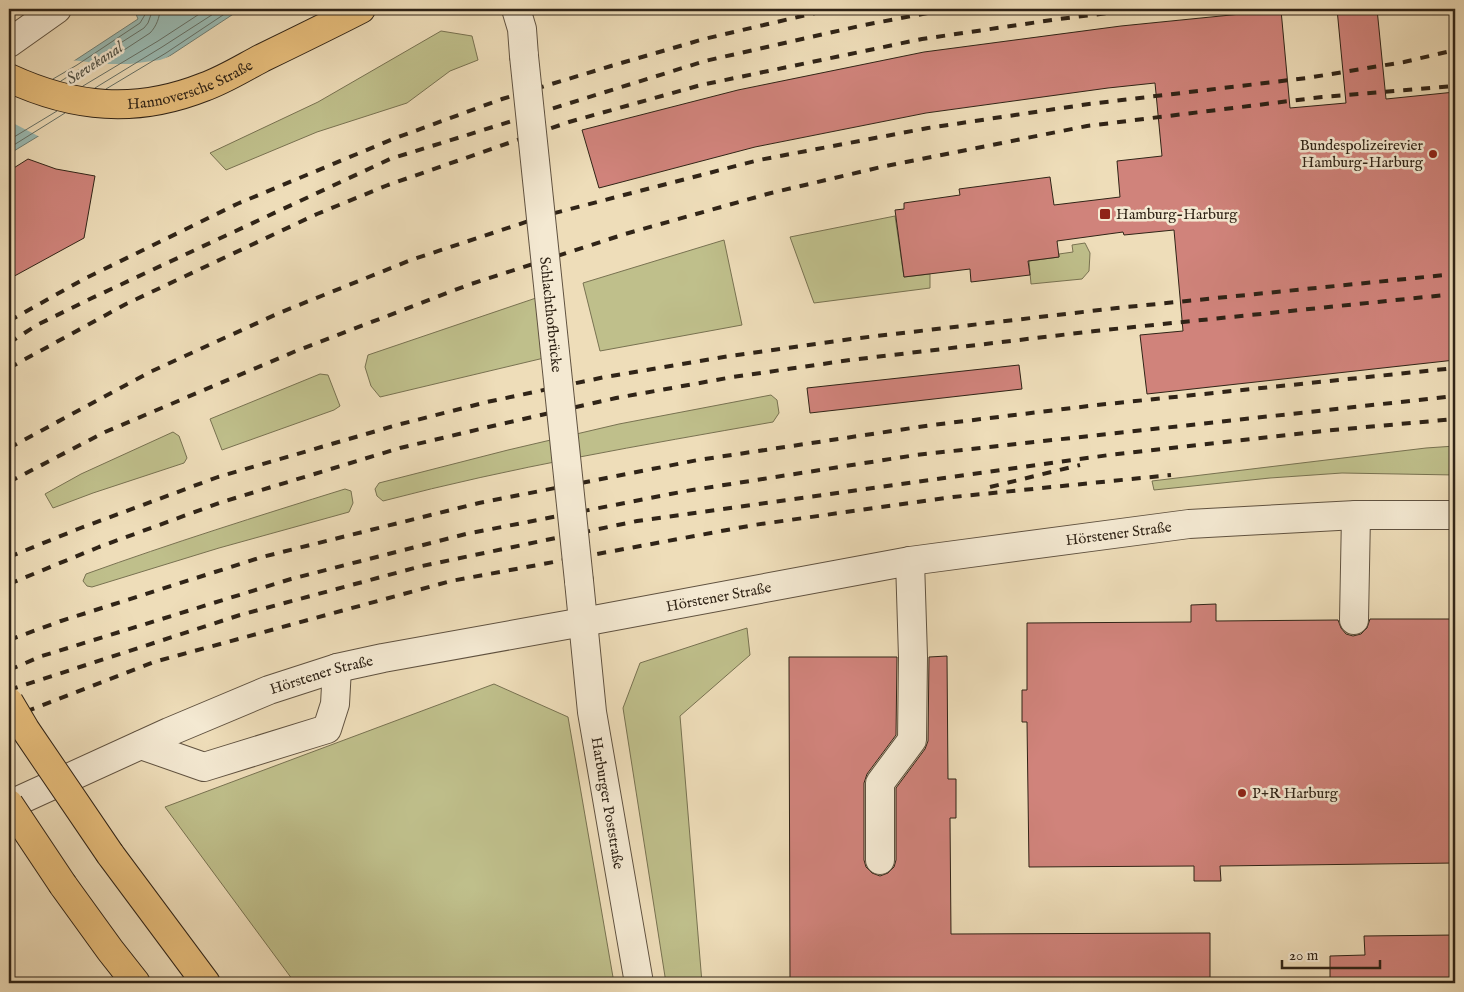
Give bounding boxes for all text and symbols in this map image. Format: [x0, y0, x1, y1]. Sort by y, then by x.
water label: Seevekanal [63, 38, 128, 90]
street label: Hannoversche Straße [126, 55, 256, 114]
place label: Bundespolizeirevier Hamburg-Harburg [1300, 136, 1424, 172]
marker: Bundespolizeirevier Hamburg-Harburg [1427, 148, 1439, 160]
place label: Hamburg-Harburg [1116, 205, 1238, 224]
marker: Hamburg-Harburg [1098, 207, 1112, 221]
street label: Schlachthofbrücke [536, 256, 567, 373]
street label: Hörstener Straße [1064, 517, 1173, 550]
street label: Hörstener Straße [664, 578, 773, 616]
street label: Hörstener Straße [267, 651, 375, 699]
street label: Harburger Poststraße [587, 735, 629, 871]
place label: P+R Harburg [1252, 784, 1339, 803]
marker: P+R Harburg [1236, 787, 1248, 799]
scale bar [1282, 937, 1379, 969]
text: 20 m [1289, 946, 1319, 965]

